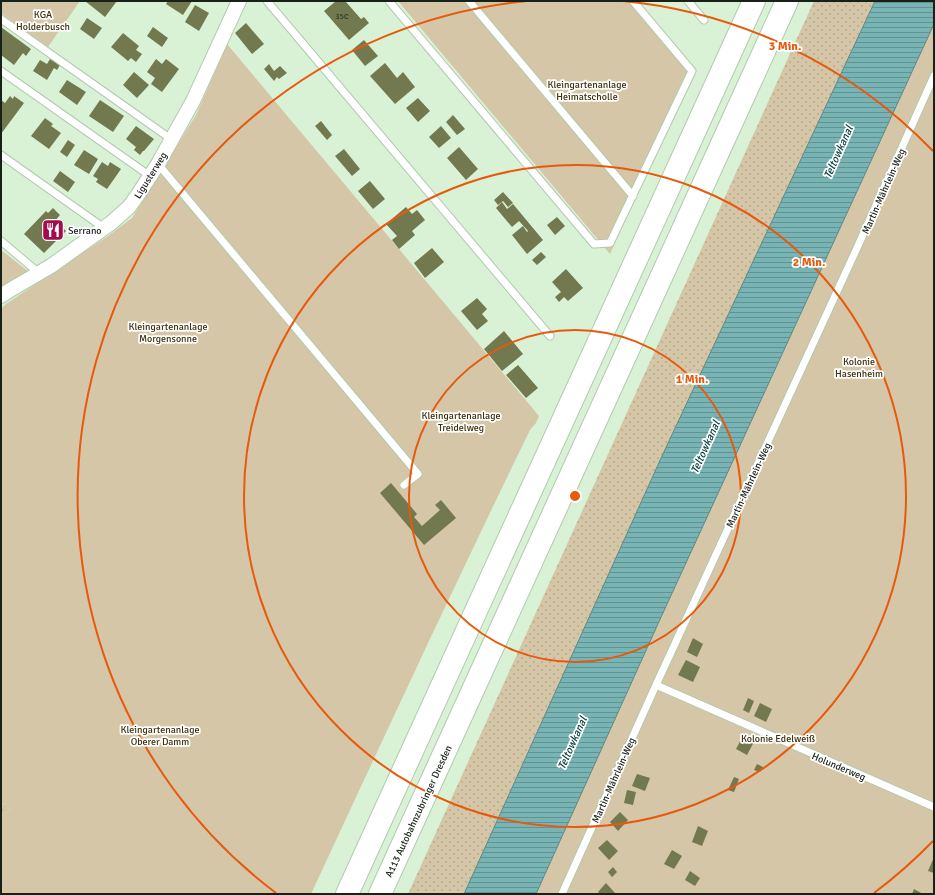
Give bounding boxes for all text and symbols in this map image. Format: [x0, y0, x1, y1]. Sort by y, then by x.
park label: KGA Holderbusch [16, 9, 70, 33]
house number: 35C [335, 11, 349, 21]
text: 3 Min. [769, 39, 801, 54]
park label: Kleingartenanlage Heimatscholle [548, 79, 626, 103]
water label: Teltowkanal [821, 123, 856, 181]
street label: Martin-Mährlein-Weg [860, 147, 908, 236]
street label: Ligusterweg [132, 150, 170, 201]
restaurant icon: Serrano [40, 217, 66, 243]
place label: Serrano [68, 225, 102, 237]
text: 2 Min. [793, 255, 825, 270]
park label: Kleingartenanlage Morgensonne [129, 321, 207, 345]
park label: Kolonie Hasenheim [835, 356, 883, 380]
text: 1 Min. [676, 372, 708, 387]
park label: Kleingartenanlage Treidelweg [422, 410, 500, 434]
water label: Teltowkanal [688, 418, 723, 476]
street label: Martin-Mährlein-Weg [724, 441, 774, 530]
centre of rings [568, 489, 582, 503]
water label: Teltowkanal [555, 714, 590, 772]
park label: Kleingartenanlage Oberer Damm [121, 724, 199, 748]
park label: Kolonie Edelweiß [741, 733, 815, 745]
street label: Martin-Mährlein-Weg [590, 736, 638, 825]
street label: A113 Autobahnzubringer Dresden [383, 743, 455, 879]
street label: Holunderweg [810, 750, 867, 784]

